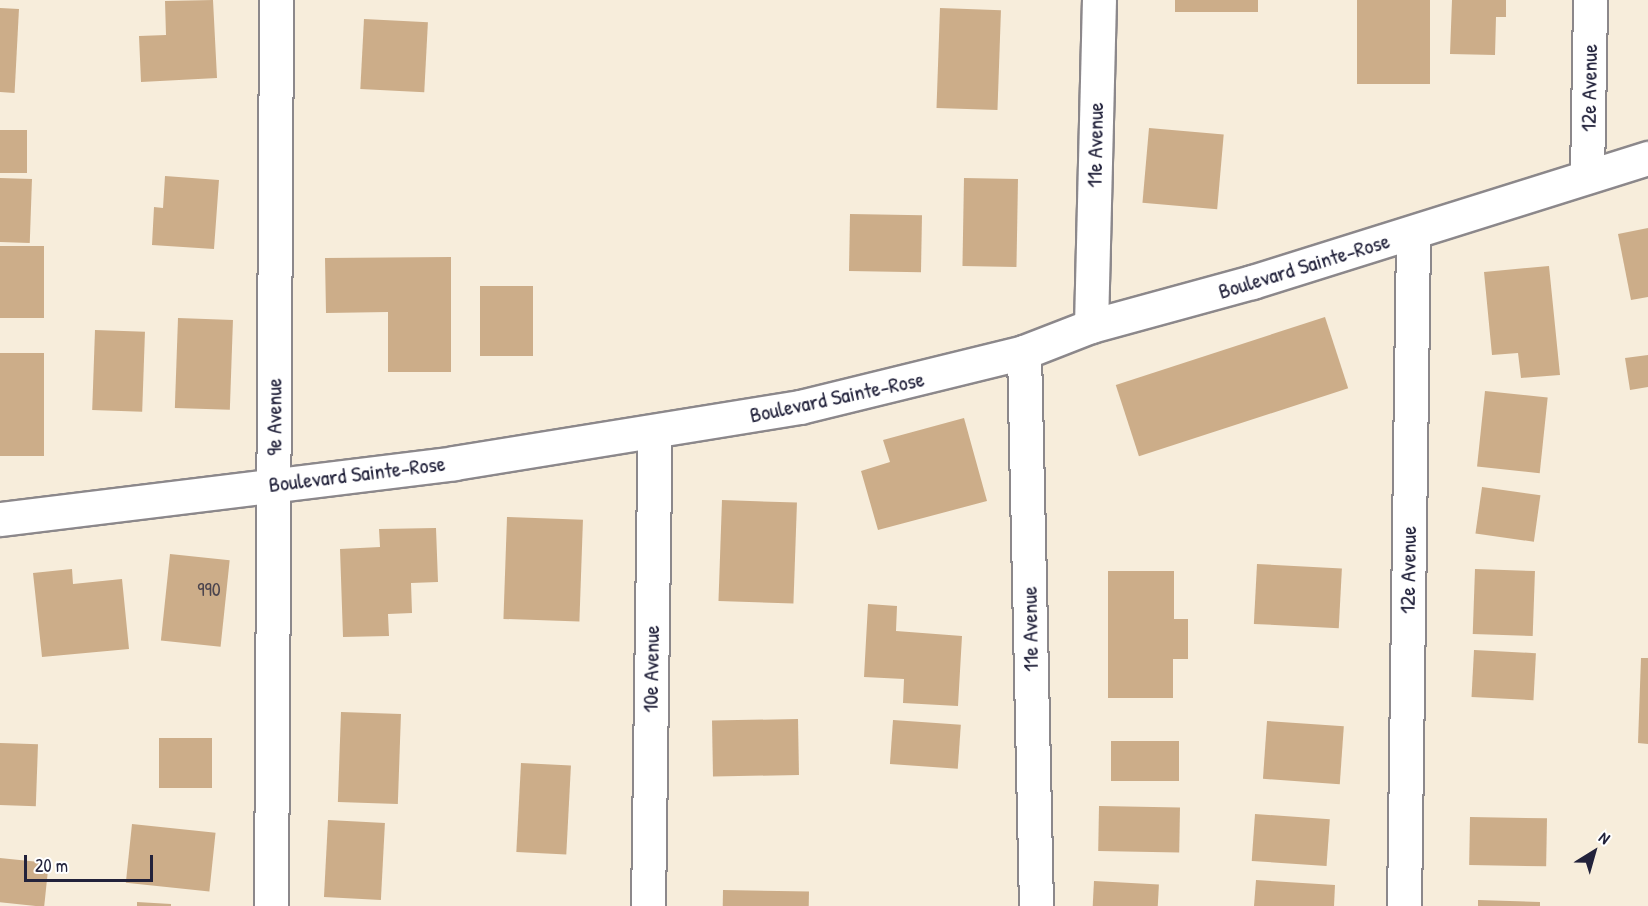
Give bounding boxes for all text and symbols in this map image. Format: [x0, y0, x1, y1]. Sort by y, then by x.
street label: 12e Avenue [1575, 44, 1603, 132]
street label: 11e Avenue [1081, 102, 1109, 188]
street label: Boulevard Sainte-Rose [1215, 227, 1393, 305]
street label: Boulevard Sainte-Rose [747, 366, 927, 428]
street label: 9e Avenue [261, 378, 287, 456]
street label: Boulevard Sainte-Rose [267, 450, 447, 498]
street label: 12e Avenue [1394, 526, 1422, 614]
house number: 990 [197, 576, 221, 600]
street label: 11e Avenue [1016, 586, 1044, 672]
street label: 10e Avenue [637, 625, 665, 713]
north arrow [1564, 822, 1624, 882]
text: N [1595, 826, 1615, 849]
scale bar [27, 843, 156, 881]
text: 20 m [35, 853, 68, 878]

